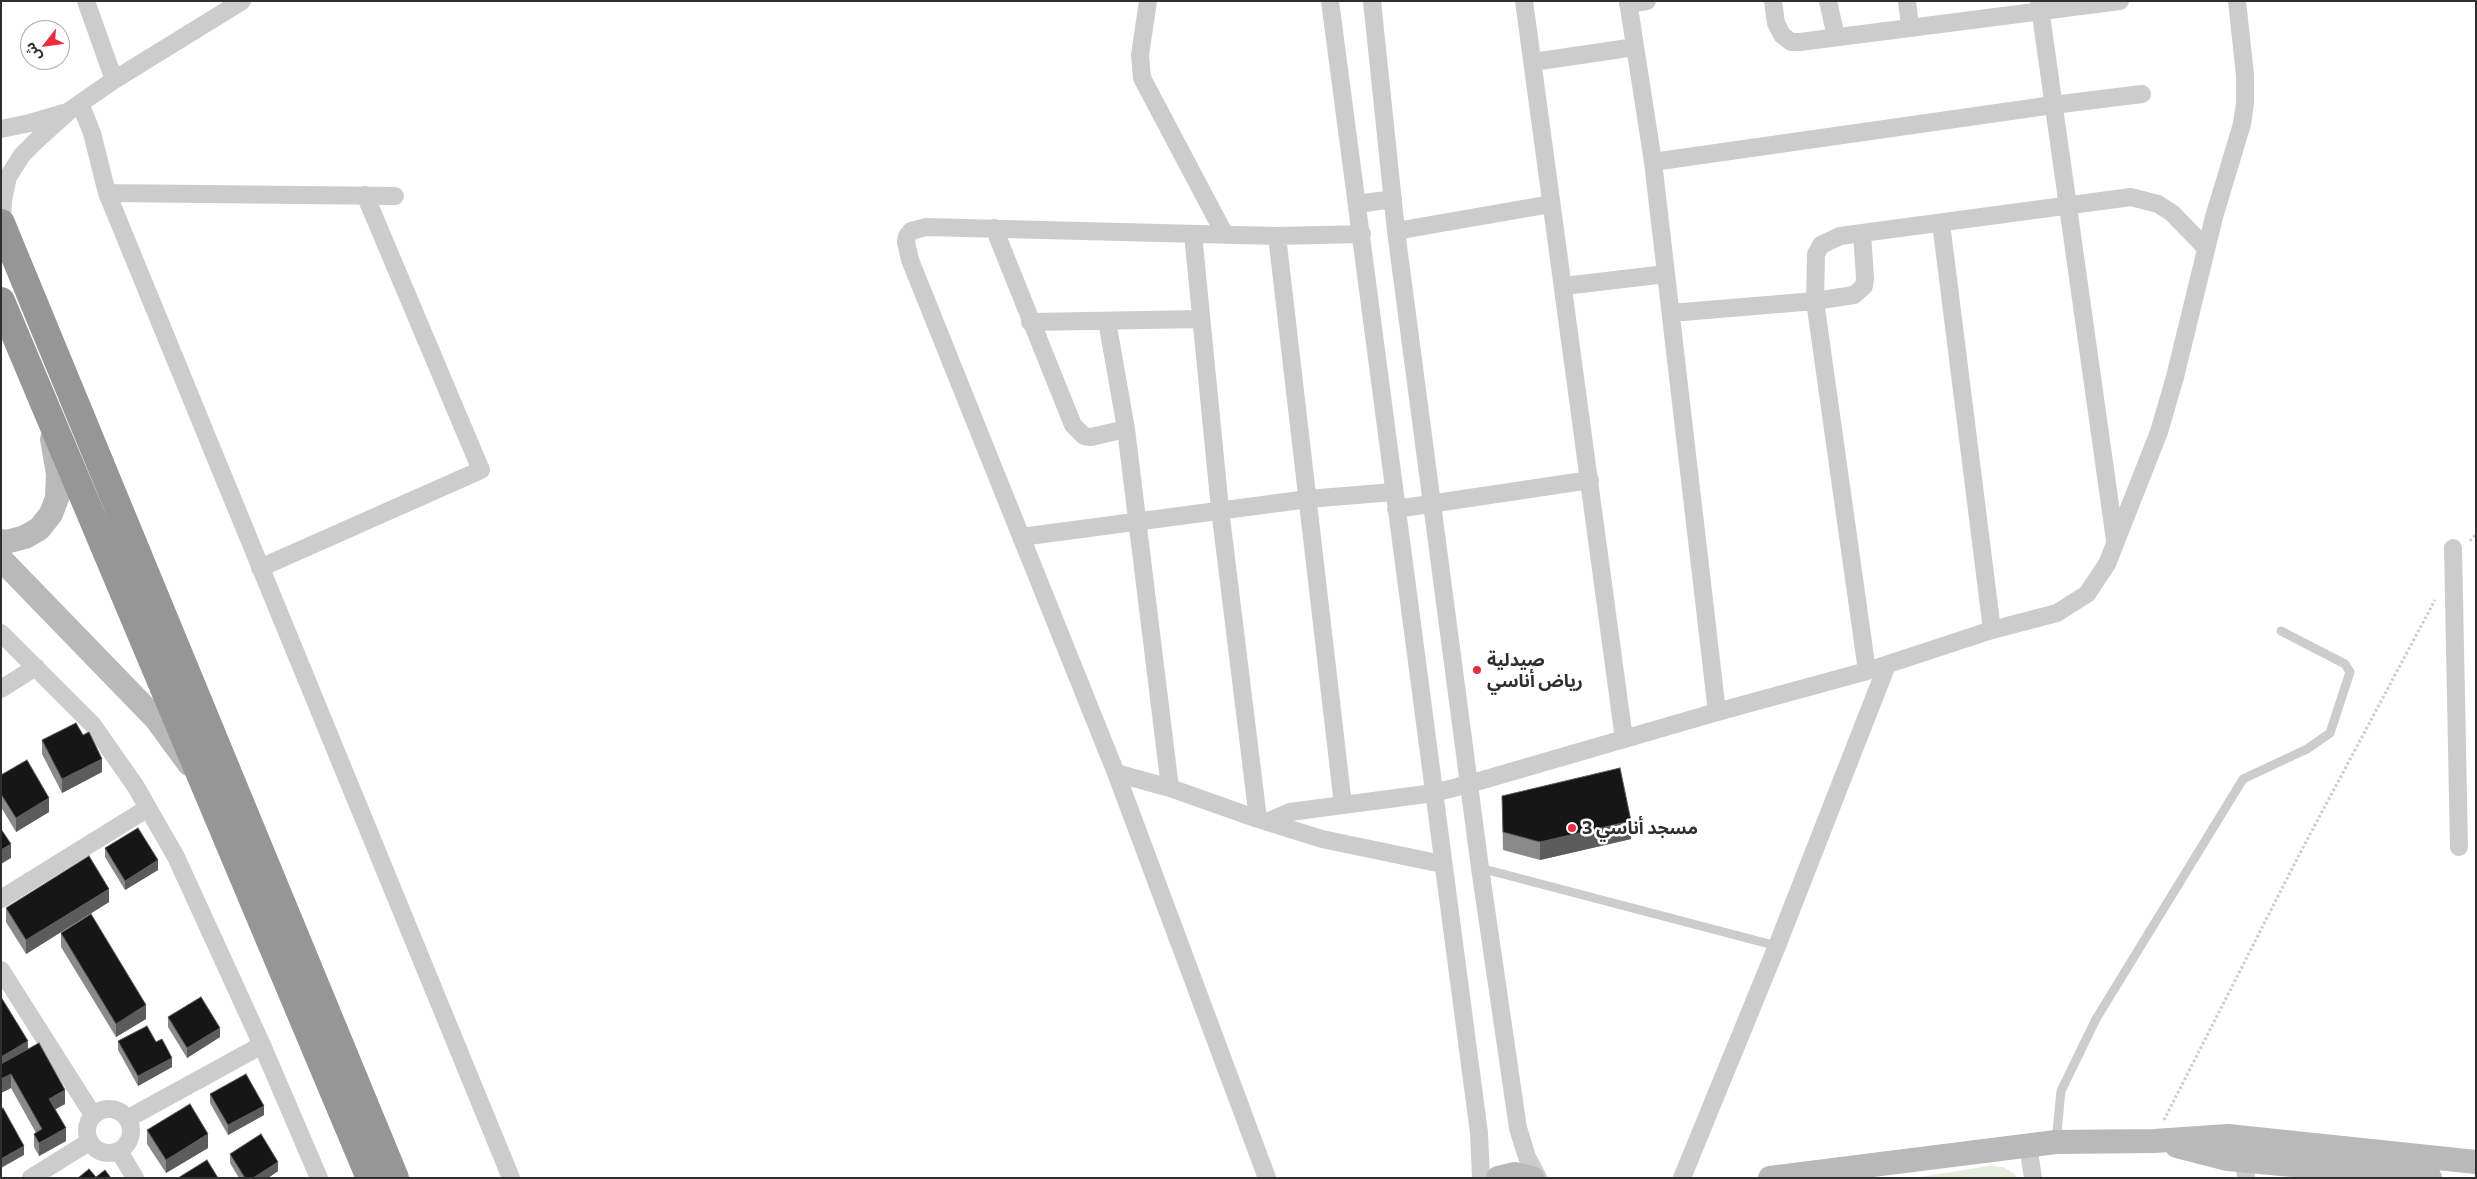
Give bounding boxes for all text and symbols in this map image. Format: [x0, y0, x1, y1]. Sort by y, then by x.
north arrow [20, 20, 70, 70]
text: ش [20, 40, 45, 65]
place label: صيدلية رياض أناسي [1487, 649, 1583, 692]
marker: صيدلية رياض أناسي [1471, 664, 1483, 676]
place label: مسجد أناسي 3 [1582, 817, 1698, 839]
marker: مسجد أناسي 3 [1566, 822, 1578, 834]

